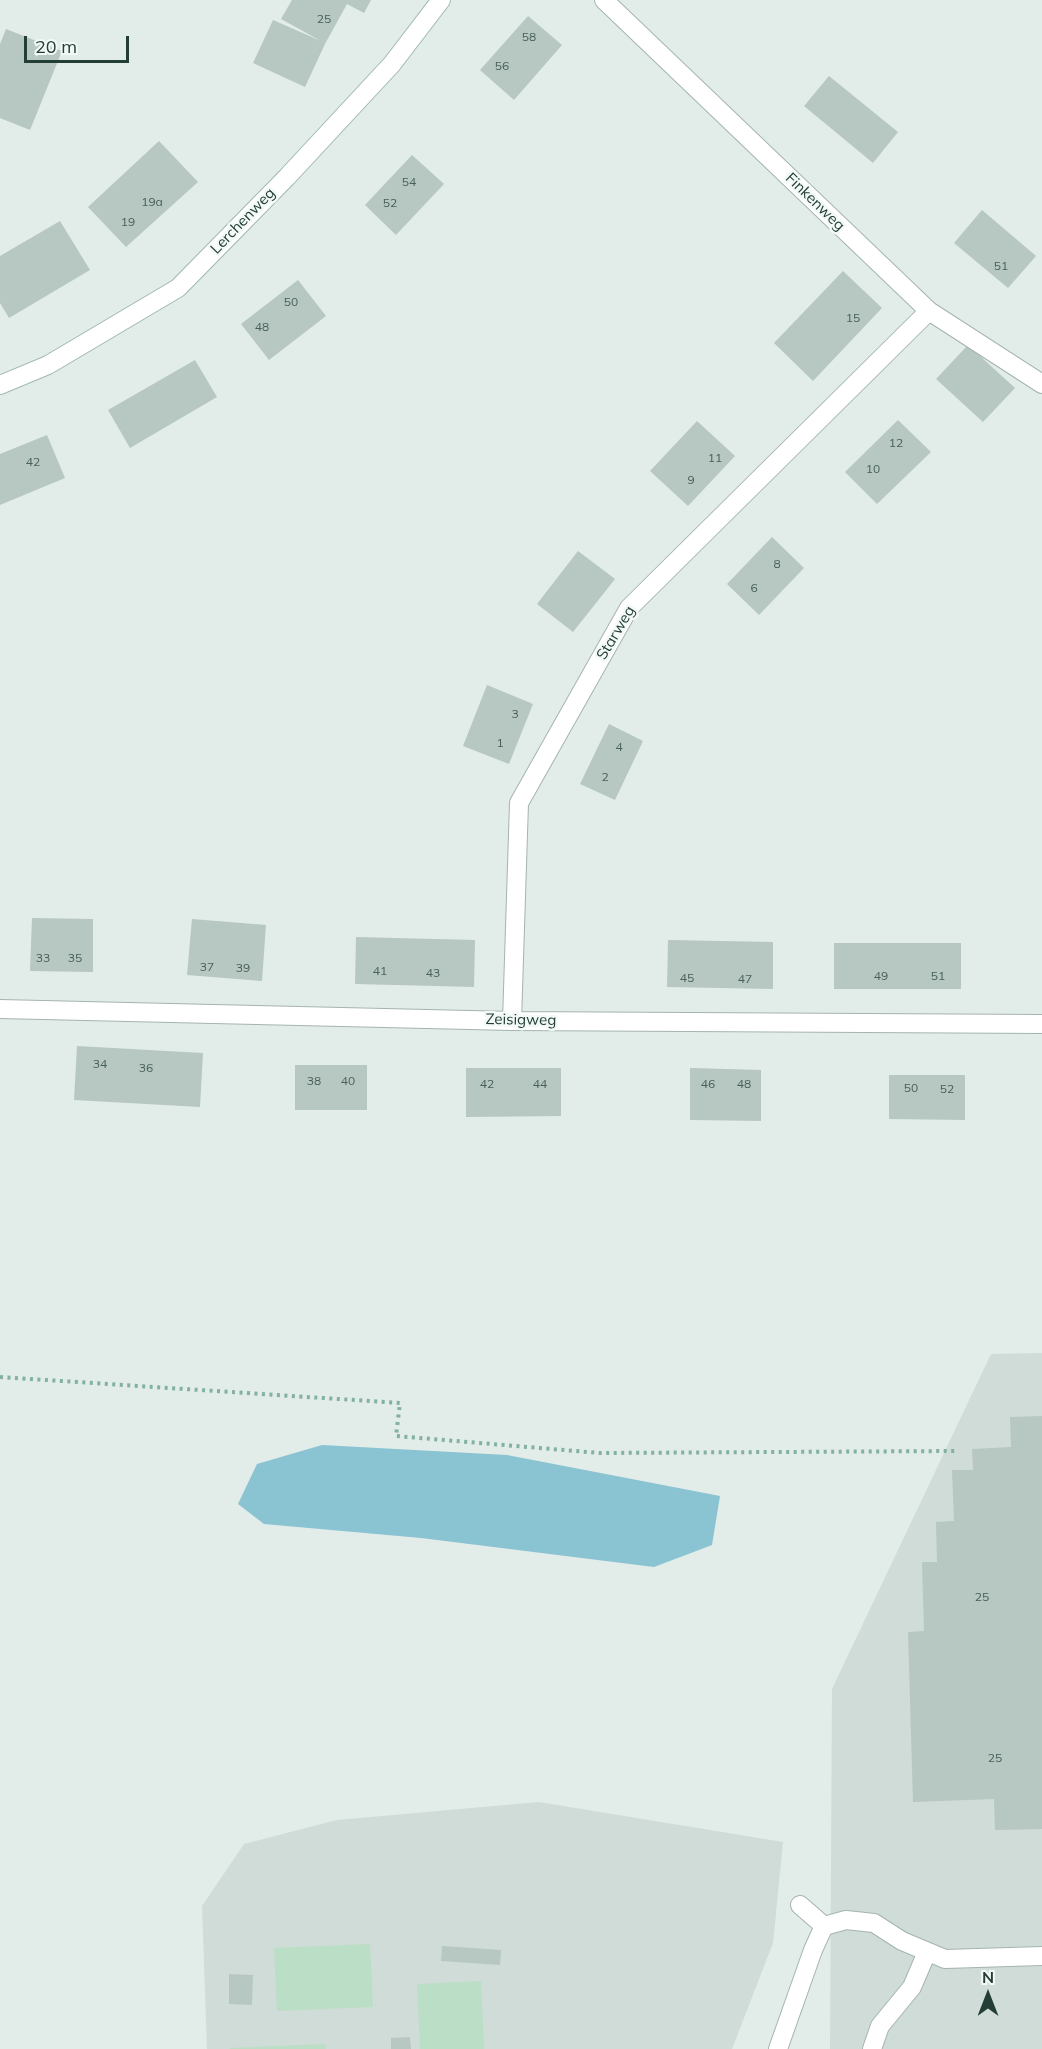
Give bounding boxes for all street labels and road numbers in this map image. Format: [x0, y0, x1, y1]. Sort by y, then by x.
street label: Finkenweg [782, 169, 848, 235]
street label: Lerchenweg [207, 184, 279, 258]
street label: Starweg [593, 603, 639, 663]
street label: Zeisigweg [486, 1010, 556, 1030]

